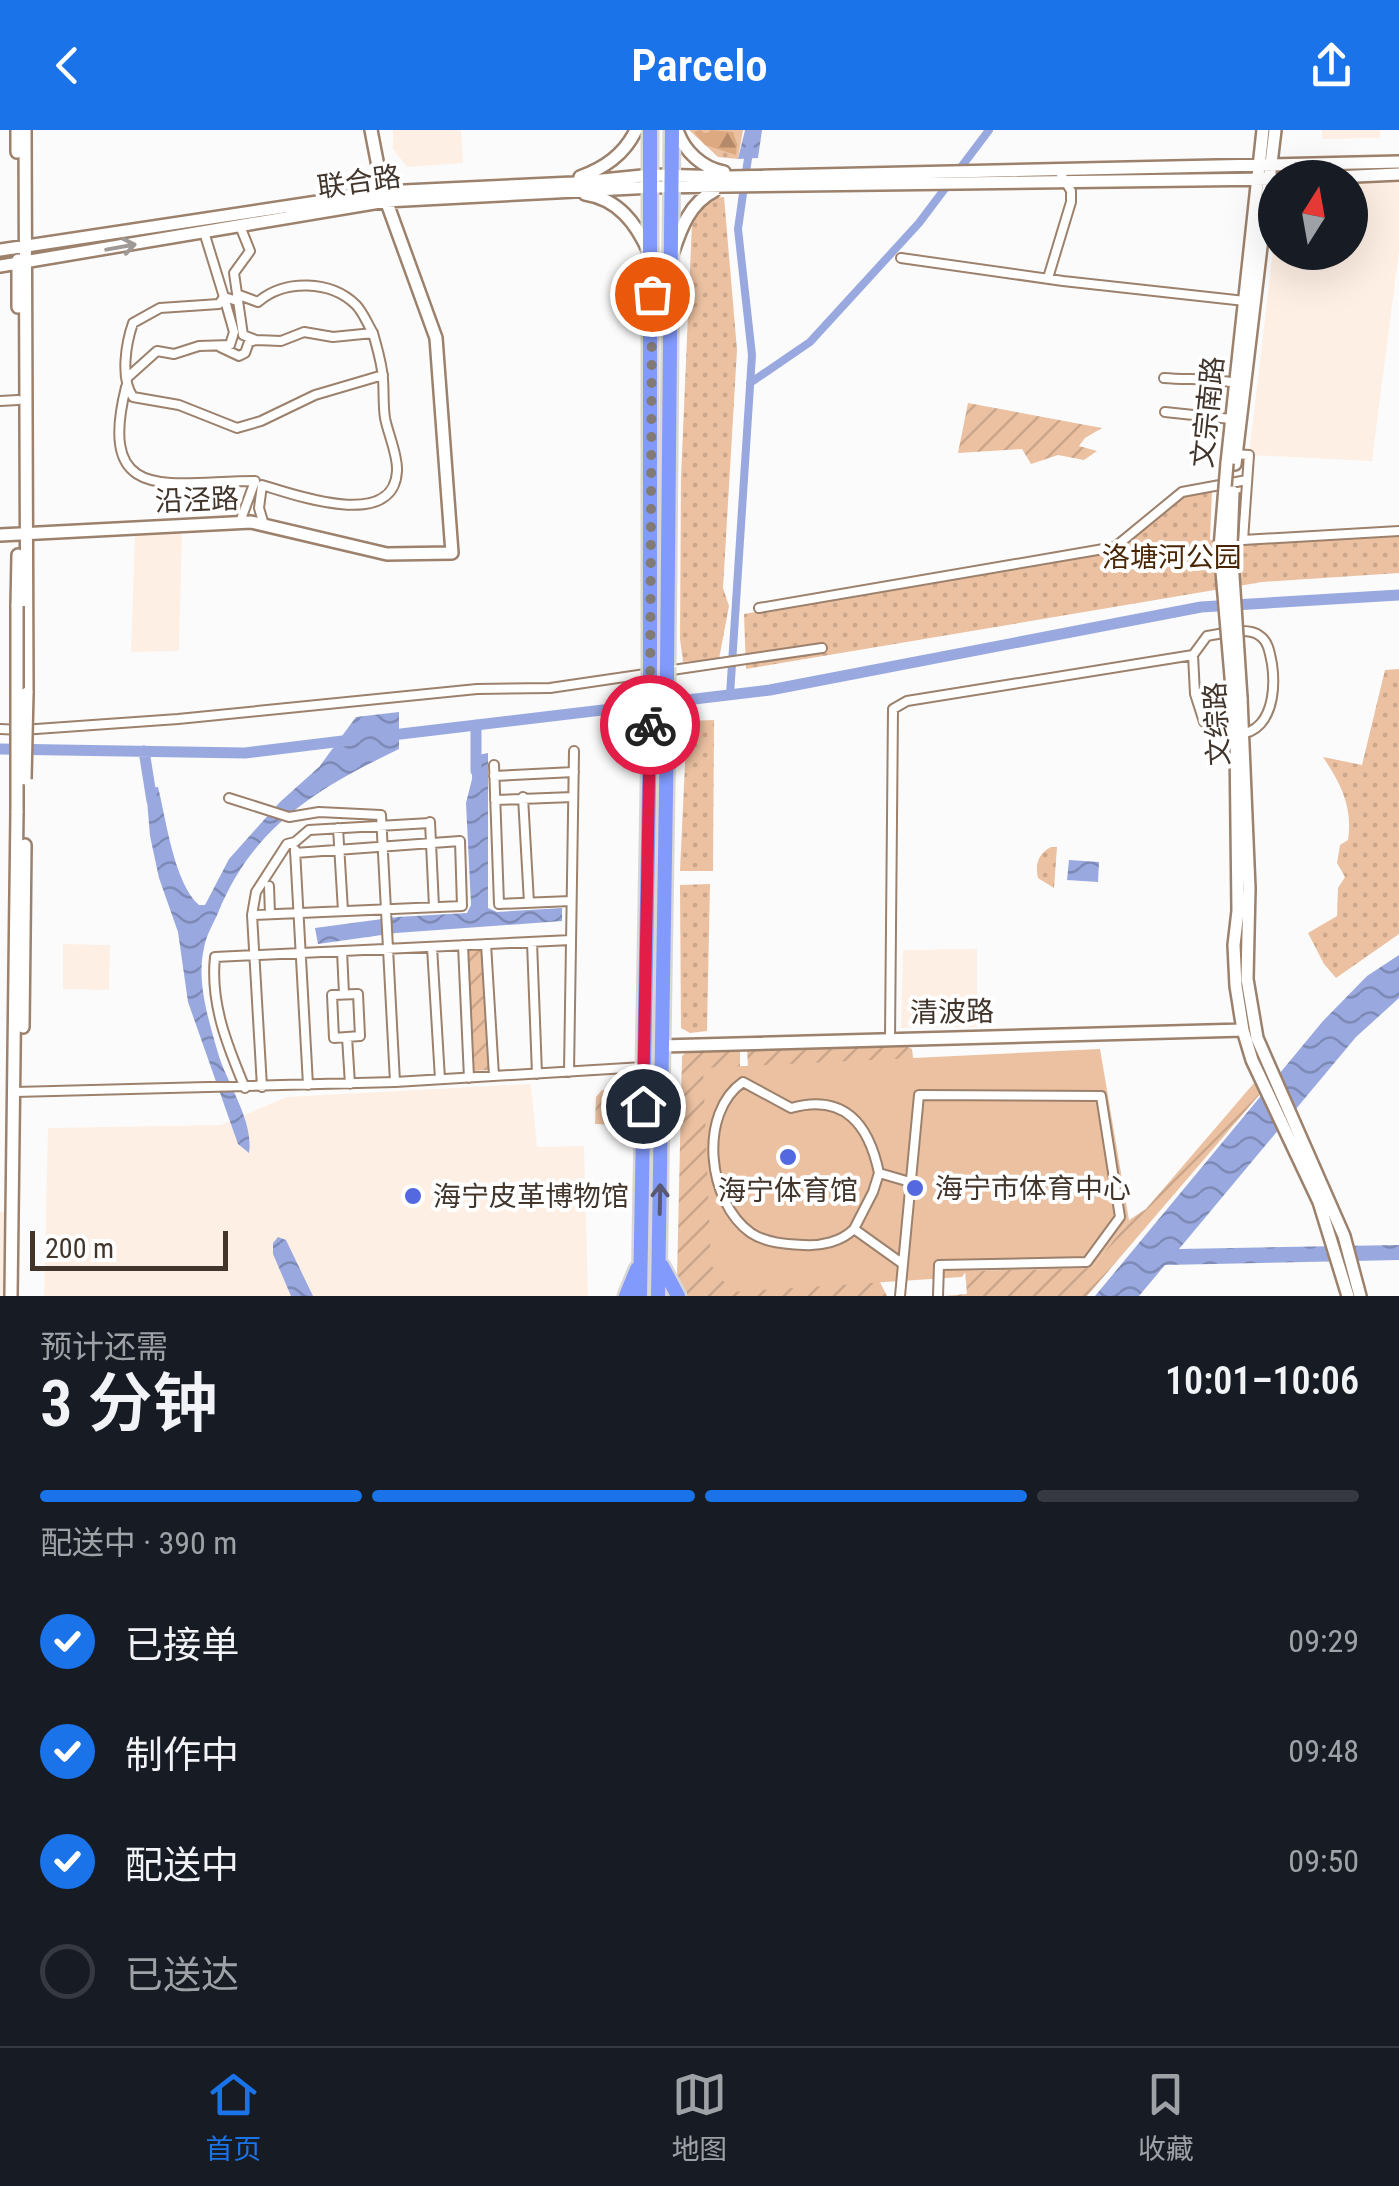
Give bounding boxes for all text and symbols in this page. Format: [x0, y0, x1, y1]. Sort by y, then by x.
icon: back [40, 38, 95, 93]
icon: share [1304, 38, 1359, 93]
text: Parcelo [631, 39, 768, 92]
street label: 联合路 [315, 160, 403, 204]
north arrow [1258, 160, 1368, 270]
map controls [1258, 160, 1368, 270]
one-way arrow [105, 237, 137, 256]
pin [610, 252, 695, 337]
icon: bag [625, 267, 680, 322]
street label: 文宗南路 [1186, 355, 1230, 469]
street label: 沿泾路 [154, 482, 240, 518]
park label: 洛塘河公园 [1102, 541, 1242, 574]
courier [600, 675, 700, 775]
street label: 文综路 [1198, 681, 1236, 767]
icon: bike [623, 698, 678, 753]
street label: 清波路 [910, 995, 994, 1029]
pin [601, 1064, 686, 1149]
icon: home [616, 1079, 671, 1134]
marker: 海宁体育馆 [777, 1146, 799, 1168]
place label: 海宁市体育中心 [935, 1172, 1131, 1205]
place label: 海宁体育馆 [718, 1174, 858, 1207]
marker: 海宁市体育中心 [904, 1177, 926, 1199]
place label: 海宁皮革博物馆 [433, 1180, 629, 1213]
one-way arrow [650, 1183, 670, 1216]
marker: 海宁皮革博物馆 [402, 1185, 424, 1207]
scale bar [30, 1226, 228, 1270]
text: 200 m [45, 1232, 114, 1265]
text: 预计还需 [40, 1328, 168, 1366]
text: 10:01–10:06 [1165, 1359, 1359, 1403]
text: 3 分钟 [40, 1366, 218, 1442]
text: 配送中 · 390 m [40, 1524, 237, 1562]
icon: check [40, 1614, 95, 1669]
text: 09:29 [1288, 1622, 1359, 1660]
text: 已接单 [125, 1623, 239, 1667]
icon: check [40, 1724, 95, 1779]
text: 09:48 [1288, 1732, 1359, 1770]
text: 制作中 [125, 1733, 239, 1777]
icon: check [40, 1834, 95, 1889]
text: 09:50 [1288, 1842, 1359, 1880]
text: 配送中 [125, 1843, 239, 1887]
text: 已送达 [125, 1953, 239, 1997]
tab: 首页 [205, 2067, 261, 2167]
tab: 地图 [671, 2067, 728, 2167]
tab: 收藏 [1138, 2067, 1194, 2167]

